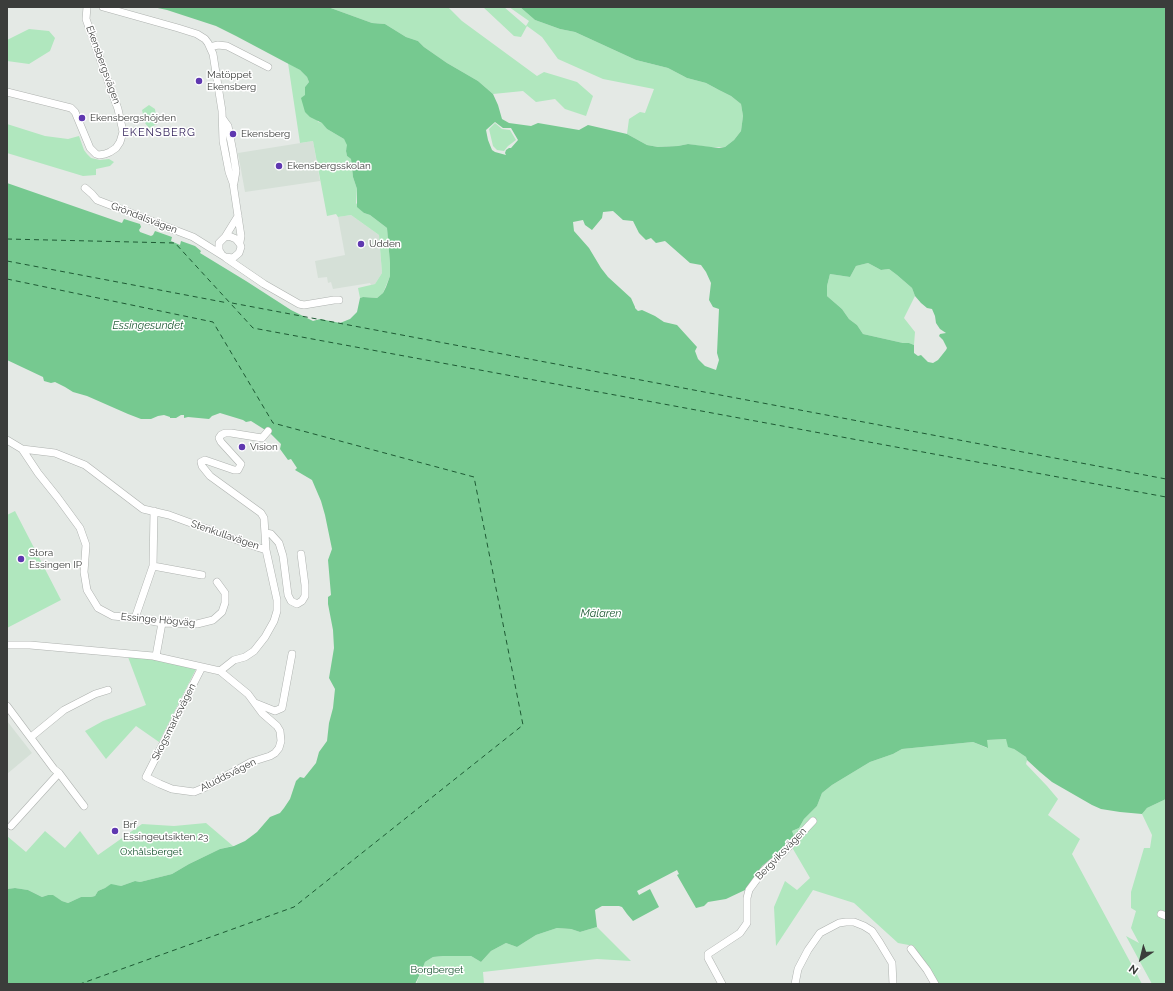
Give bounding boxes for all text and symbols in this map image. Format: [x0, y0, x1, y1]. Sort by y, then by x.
street label: Ekensbergsvägen [83, 24, 123, 106]
place label: Matöppet Ekensberg [207, 69, 256, 92]
marker: Matöppet Ekensberg [194, 76, 204, 86]
place label: Ekensbergshöjden [90, 112, 176, 124]
marker: Ekensbergshöjden [77, 113, 87, 123]
district label: EKENSBERG [122, 126, 196, 140]
place label: Ekensberg [241, 128, 290, 140]
marker: Ekensberg [228, 129, 238, 139]
place label: Ekensbergsskolan [287, 160, 371, 172]
marker: Ekensbergsskolan [274, 161, 284, 171]
street label: Gröndalsvägen [109, 200, 179, 236]
place label: Udden [369, 238, 401, 250]
marker: Udden [356, 239, 366, 249]
water label: Essingesundet [112, 319, 184, 333]
place label: Vision [250, 441, 278, 453]
marker: Vision [237, 442, 247, 452]
street label: Stenkullavägen [189, 518, 261, 552]
place label: Stora Essingen IP [29, 547, 82, 570]
marker: Stora Essingen IP [16, 554, 26, 564]
water label: Mälaren [581, 607, 621, 621]
street label: Essinge Högväg [120, 611, 196, 629]
street label: Skogsmarksvägen [149, 682, 199, 762]
street label: Aluddsvägen [198, 756, 258, 794]
place label: Brf Essingeutsikten 23 [123, 819, 208, 842]
street label: Bergviksvägen [753, 825, 809, 883]
marker: Brf Essingeutsikten 23 [110, 826, 120, 836]
park label: Oxhålsberget [120, 846, 182, 858]
north arrow [1121, 939, 1161, 979]
text: N [1127, 962, 1141, 977]
park label: Borgberget [411, 964, 463, 976]

